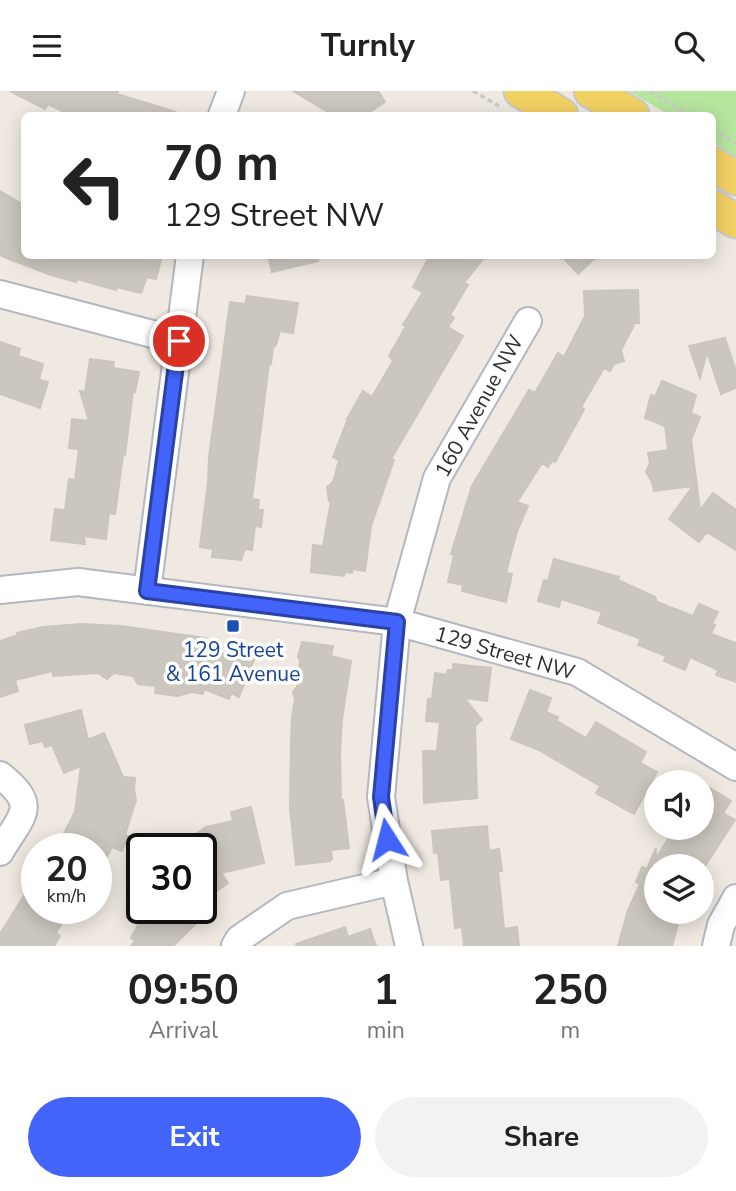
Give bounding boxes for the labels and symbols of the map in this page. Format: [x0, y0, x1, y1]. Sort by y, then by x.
pin [149, 311, 209, 371]
street label: 160 Avenue NW [428, 330, 530, 482]
marker: 129 Street & 161 Avenue [225, 618, 241, 634]
street label: 129 Street NW [432, 620, 578, 686]
place label: 129 Street & 161 Avenue [166, 636, 300, 688]
position arrow [350, 802, 424, 876]
speed limit sign: 30 [126, 833, 217, 924]

